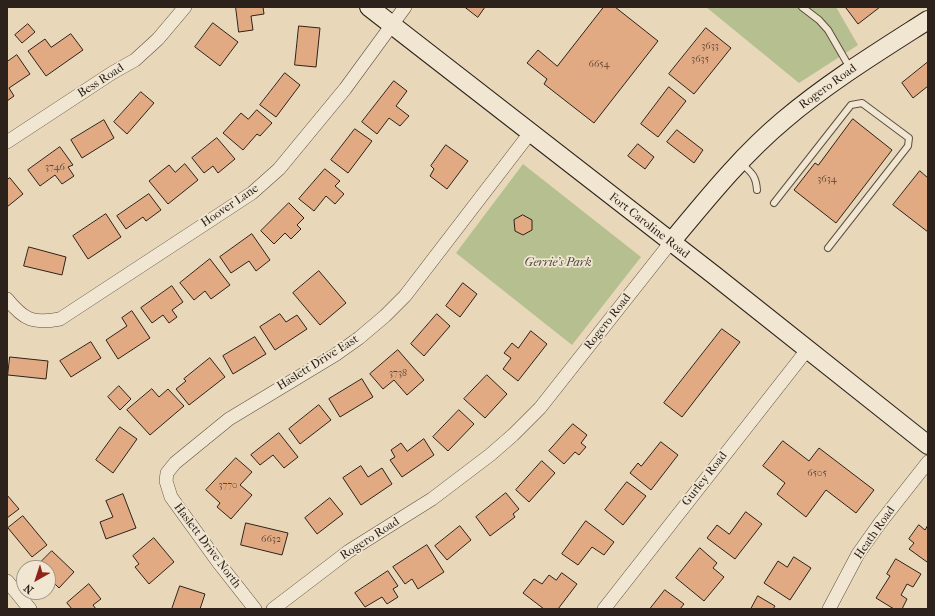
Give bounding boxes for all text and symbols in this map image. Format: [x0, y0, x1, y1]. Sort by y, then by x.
house number: 3633 [701, 41, 719, 53]
house number: 3635 [691, 54, 709, 66]
house number: 6654 [588, 59, 610, 71]
street label: Bess Road [75, 61, 127, 101]
street label: Rogero Road [797, 61, 859, 113]
house number: 3746 [45, 162, 65, 174]
house number: 3634 [817, 174, 837, 186]
street label: Hoover Lane [198, 181, 262, 231]
street label: Fort Caroline Road [606, 190, 692, 262]
park label: Gerrie's Park [524, 256, 592, 270]
street label: Rogero Road [582, 291, 634, 353]
street label: Haslett Drive East [275, 332, 361, 394]
house number: 3738 [389, 368, 407, 380]
street label: Gurley Road [679, 449, 731, 509]
house number: 6505 [807, 468, 827, 480]
house number: 3770 [218, 480, 238, 492]
street label: Haslett Drive North [170, 501, 244, 591]
street label: Heath Road [852, 504, 898, 562]
street label: Rogero Road [338, 515, 402, 563]
house number: 6632 [261, 534, 281, 546]
north arrow [16, 560, 56, 600]
text: N [21, 581, 36, 597]

